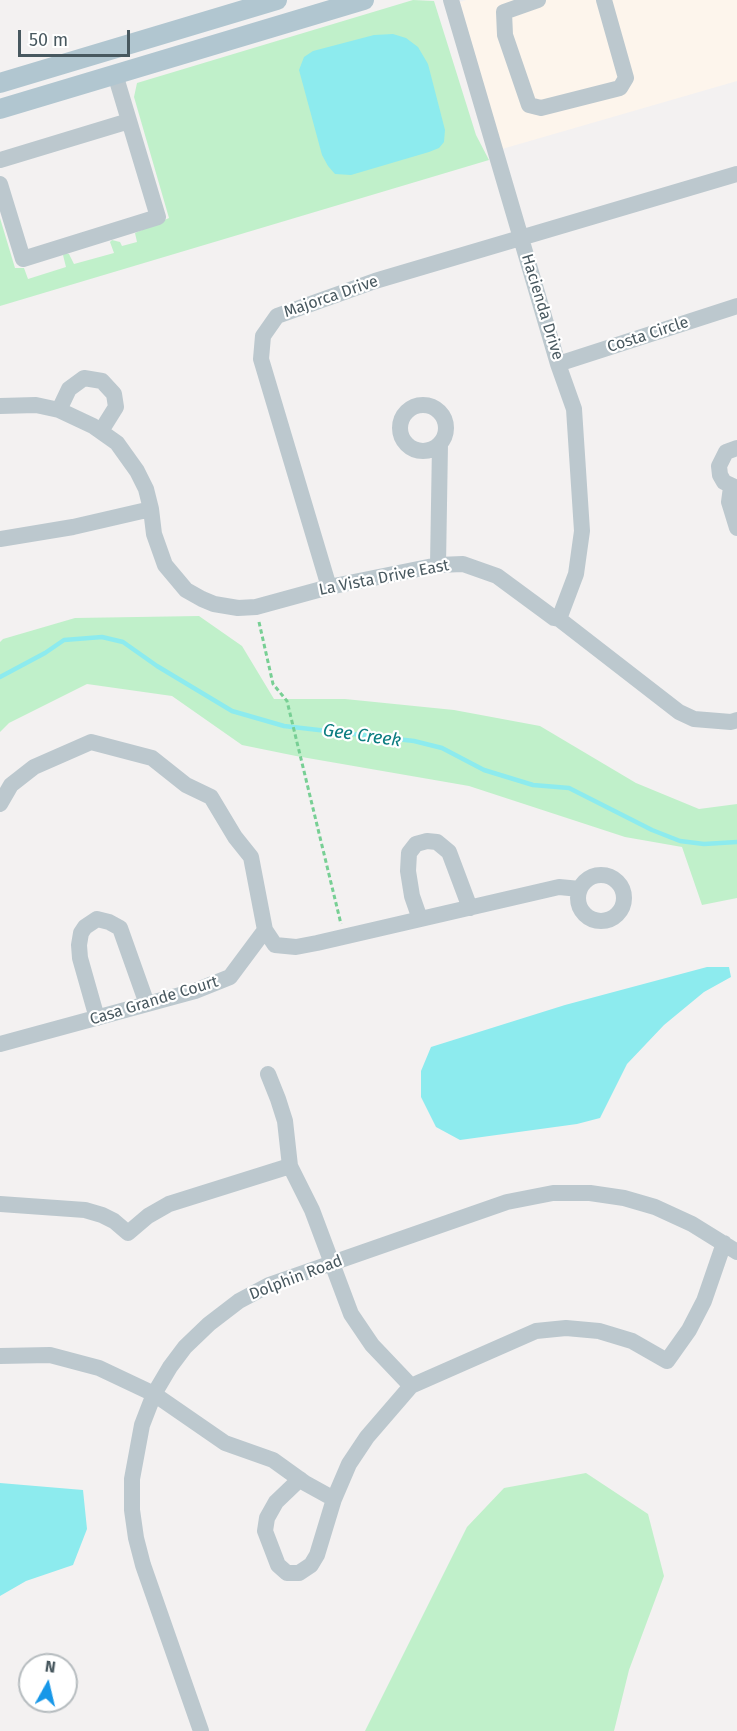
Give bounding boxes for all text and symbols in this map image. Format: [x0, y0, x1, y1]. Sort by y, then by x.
scale bar [21, 18, 134, 56]
text: 50 m [29, 29, 68, 51]
street label: Hacienda Drive [517, 252, 567, 362]
street label: Majorca Drive [281, 272, 381, 322]
street label: Costa Circle [605, 313, 691, 357]
street label: La Vista Drive East [317, 556, 451, 600]
water label: Gee Creek [321, 720, 403, 752]
street label: Casa Grande Court [88, 972, 220, 1030]
street label: Dolphin Road [247, 1251, 345, 1305]
north arrow [18, 1653, 78, 1713]
text: N [44, 1657, 57, 1677]

